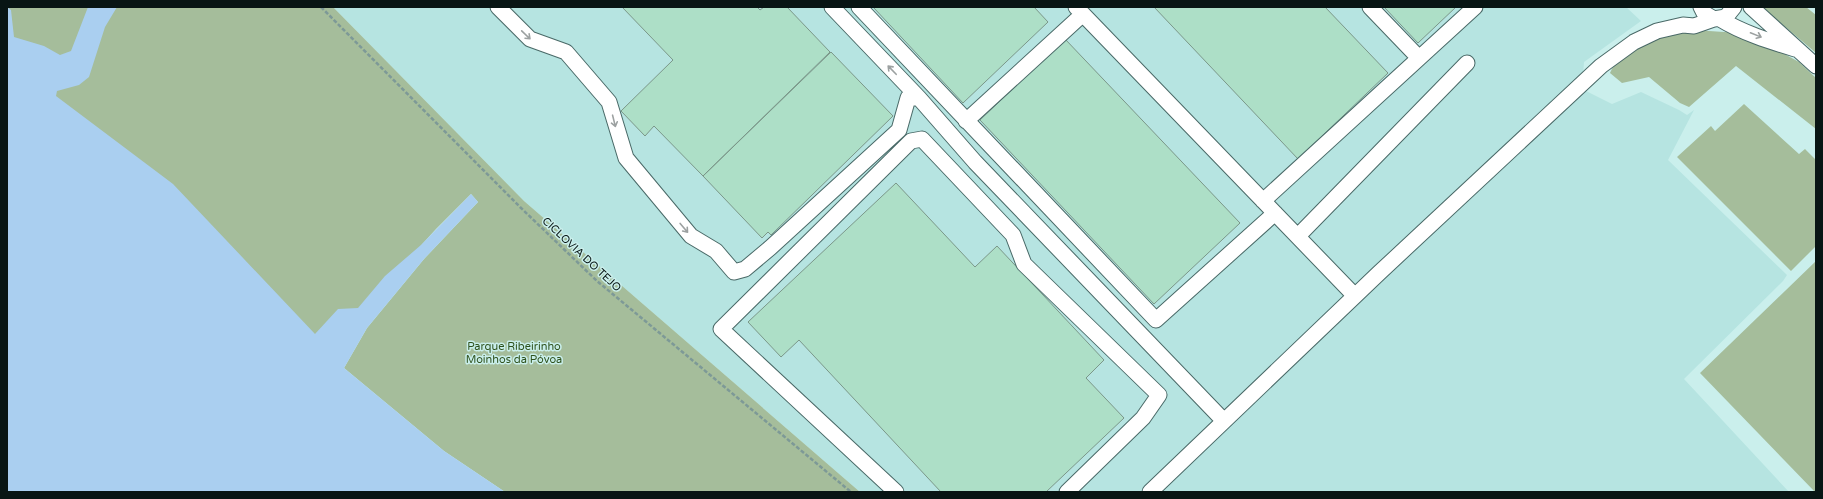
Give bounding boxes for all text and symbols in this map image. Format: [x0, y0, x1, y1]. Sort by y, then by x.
one-way arrow [521, 30, 531, 40]
one-way arrow [1749, 32, 1761, 40]
one-way arrow [887, 65, 897, 75]
one-way arrow [611, 114, 619, 127]
street label: CICLOVIA DO TEJO [539, 214, 624, 294]
one-way arrow [680, 222, 689, 233]
park label: Parque Ribeirinho Moinhos da Póvoa [466, 340, 562, 366]

